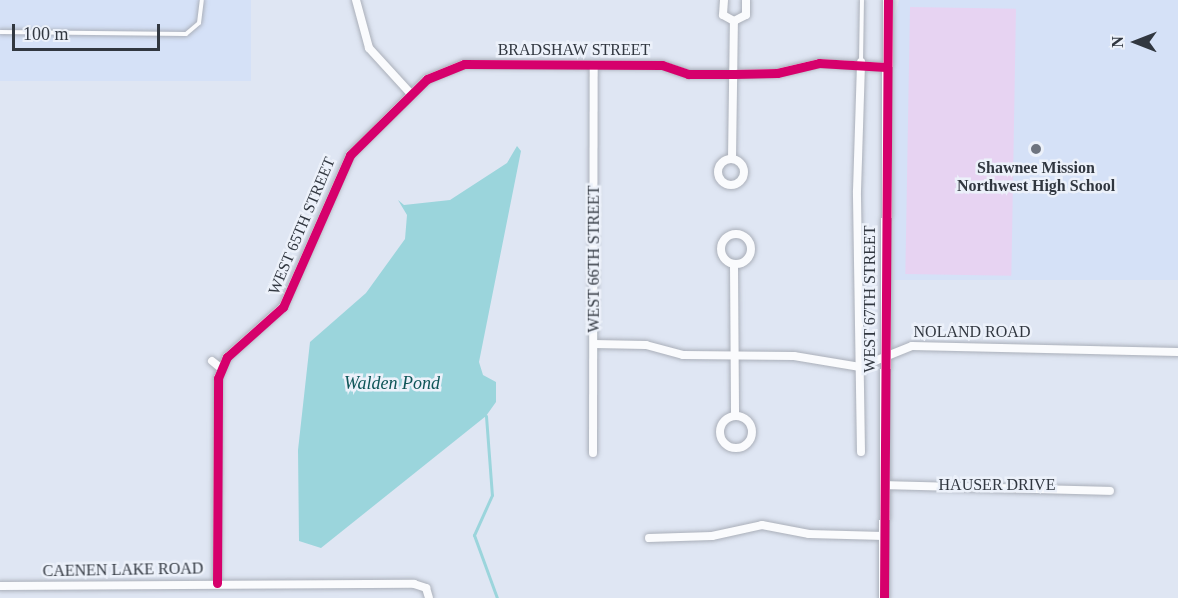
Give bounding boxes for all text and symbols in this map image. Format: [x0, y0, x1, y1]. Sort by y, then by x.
scale bar [15, 12, 164, 50]
north arrow [1106, 12, 1166, 72]
text: 100 m [23, 24, 69, 44]
text: N [1109, 36, 1126, 48]
street label: BRADSHAW STREET [498, 40, 650, 60]
marker: Shawnee Mission Northwest High School [1029, 142, 1043, 156]
street label: WEST 65TH STREET [264, 154, 340, 298]
place label: Shawnee Mission Northwest High School [957, 158, 1115, 196]
street label: WEST 66TH STREET [584, 185, 604, 333]
street label: WEST 67TH STREET [860, 225, 880, 373]
street label: NOLAND ROAD [914, 322, 1030, 342]
water label: Walden Pond [344, 372, 440, 394]
street label: HAUSER DRIVE [939, 475, 1055, 495]
street label: CAENEN LAKE ROAD [42, 559, 204, 581]

